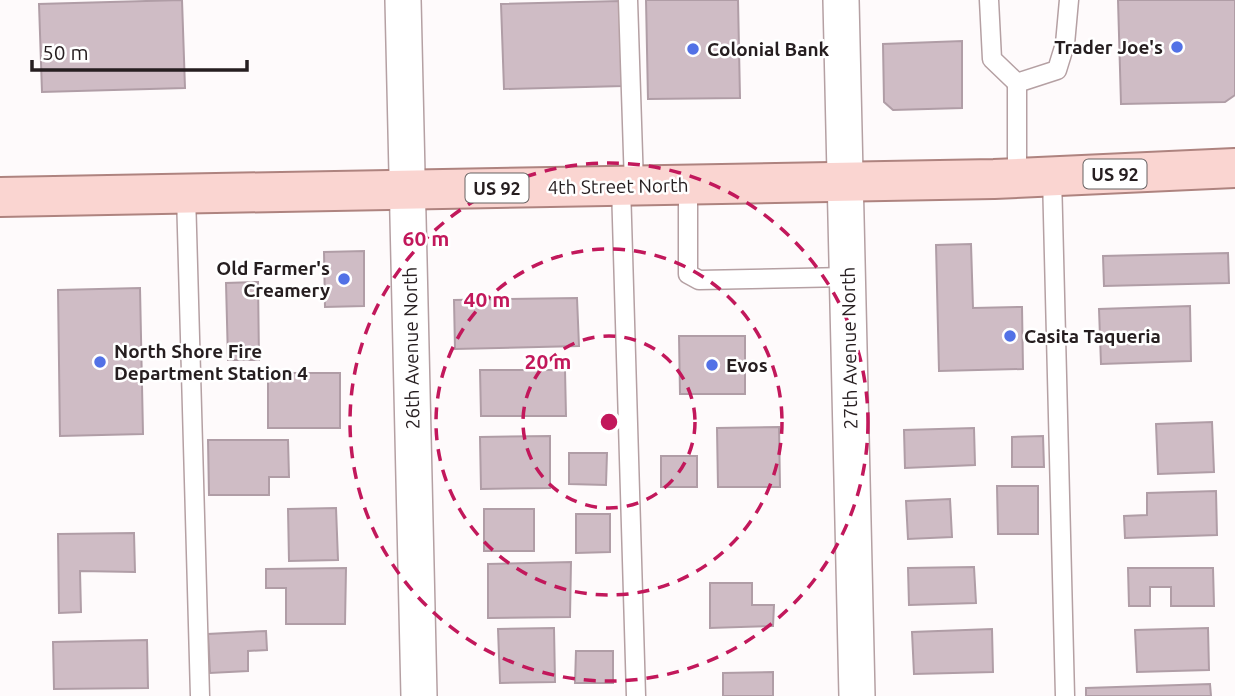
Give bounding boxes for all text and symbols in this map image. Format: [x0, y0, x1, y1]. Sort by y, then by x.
scale bar [32, 28, 247, 72]
place label: Trader Joe's [1054, 36, 1163, 58]
place label: Colonial Bank [707, 38, 830, 60]
marker: Trader Joe's [1169, 39, 1185, 55]
text: 50 m [42, 40, 89, 64]
marker: Colonial Bank [685, 41, 701, 57]
road number: US 92 [1084, 160, 1146, 188]
road number: US 92 [466, 174, 528, 202]
street label: 4th Street North [547, 174, 689, 198]
text: 60 m [403, 226, 449, 250]
place label: Old Farmer's Creamery [216, 257, 330, 301]
street label: 26th Avenue North [399, 266, 423, 430]
street label: 27th Avenue North [837, 266, 861, 430]
marker: Old Farmer's Creamery [336, 271, 352, 287]
text: 40 m [464, 287, 510, 311]
place label: Casita Taqueria [1024, 325, 1161, 347]
marker: Casita Taqueria [1002, 328, 1018, 344]
place label: North Shore Fire Department Station 4 [114, 340, 308, 384]
text: 20 m [525, 349, 571, 373]
marker: North Shore Fire Department Station 4 [92, 354, 108, 370]
place label: Evos [726, 354, 768, 376]
marker: Evos [704, 357, 720, 373]
centre of rings [597, 410, 621, 434]

